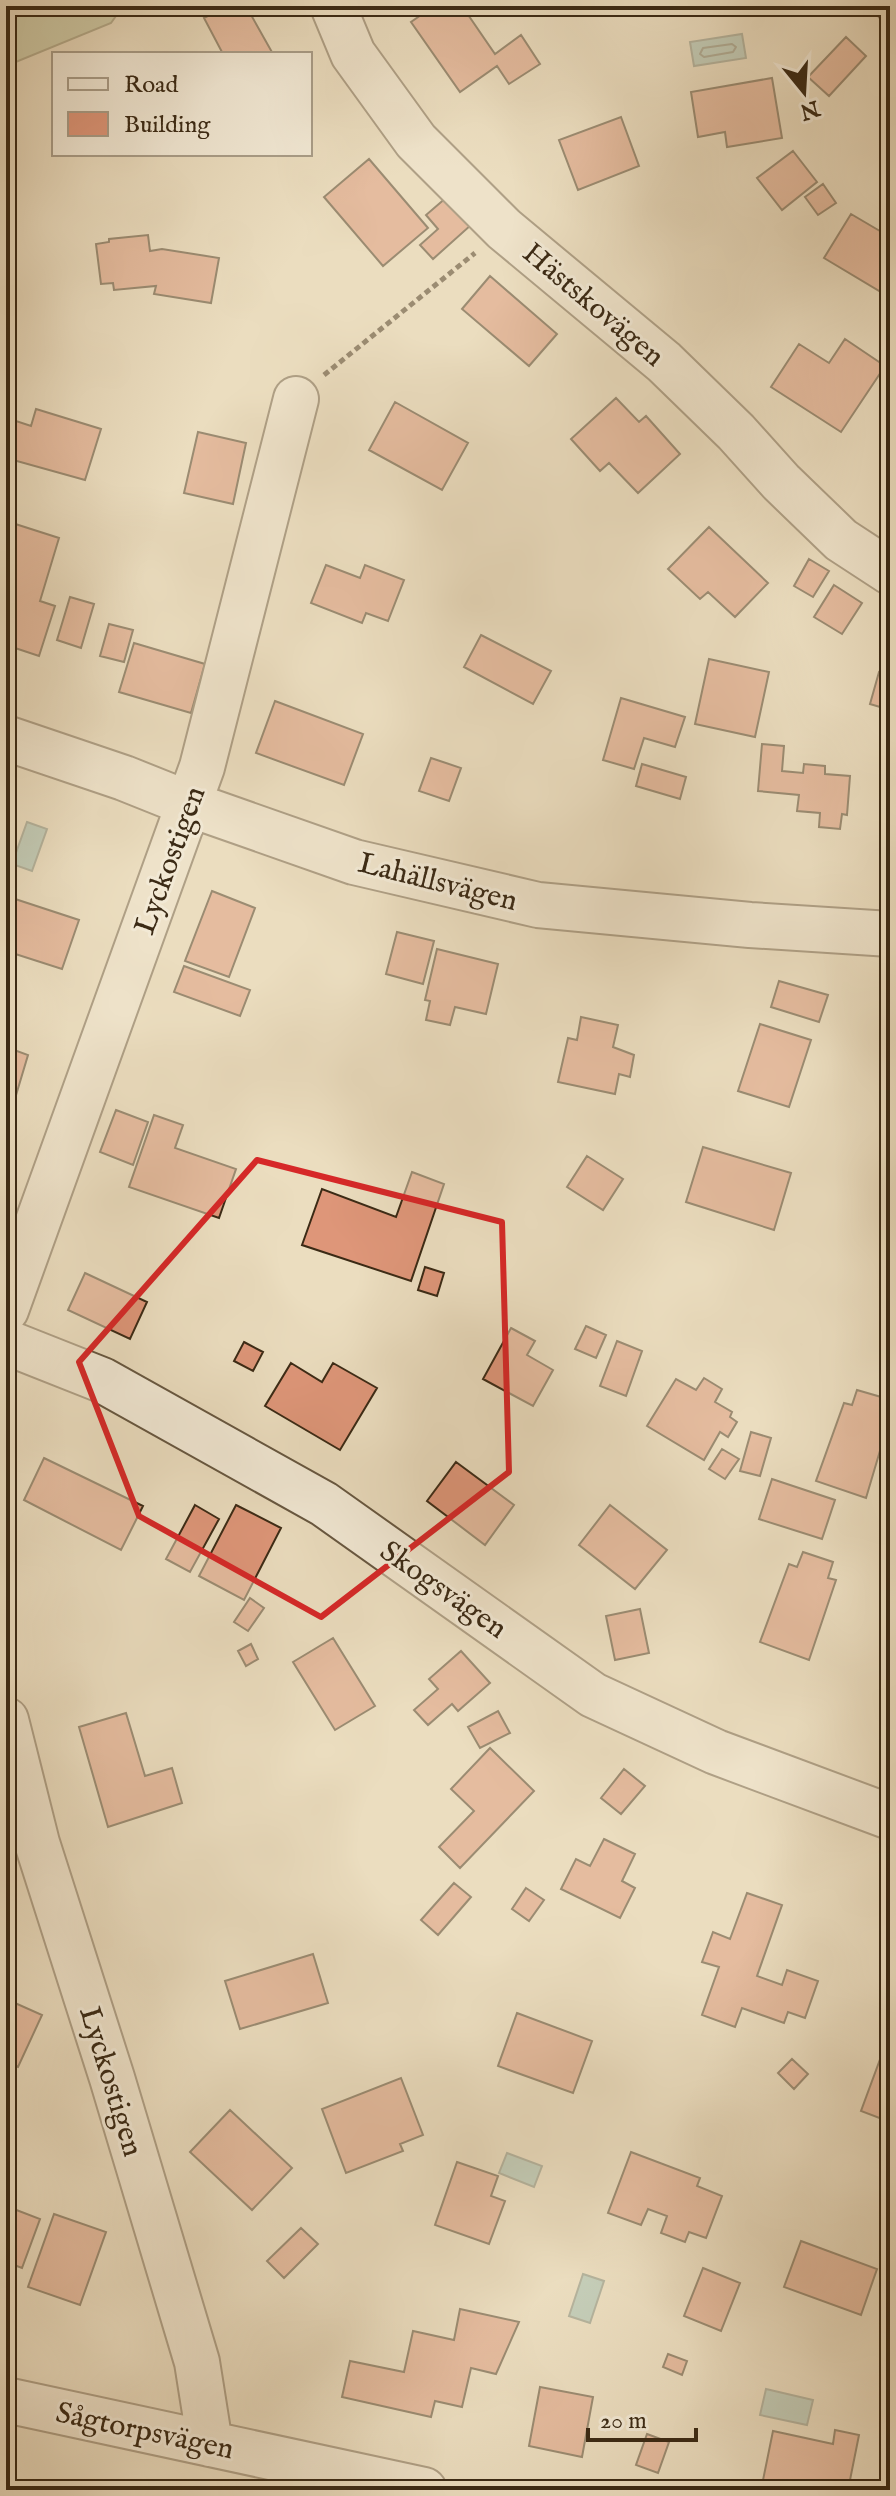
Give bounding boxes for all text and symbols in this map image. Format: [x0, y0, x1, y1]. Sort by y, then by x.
legend [52, 52, 312, 156]
north arrow [764, 52, 844, 132]
text: Road [124, 70, 178, 101]
text: N [796, 93, 824, 125]
text: Building [124, 110, 211, 141]
street label: Hästskovägen [514, 235, 672, 376]
street label: Lyckostigen [127, 781, 215, 940]
street label: Lahällsvägen [354, 845, 521, 921]
street label: Skogsvägen [372, 1533, 514, 1648]
street label: Lyckostigen [69, 2002, 151, 2161]
scale bar [588, 2392, 696, 2442]
street label: Sågtorpsvägen [52, 2395, 237, 2469]
text: 20 m [600, 2406, 647, 2437]

